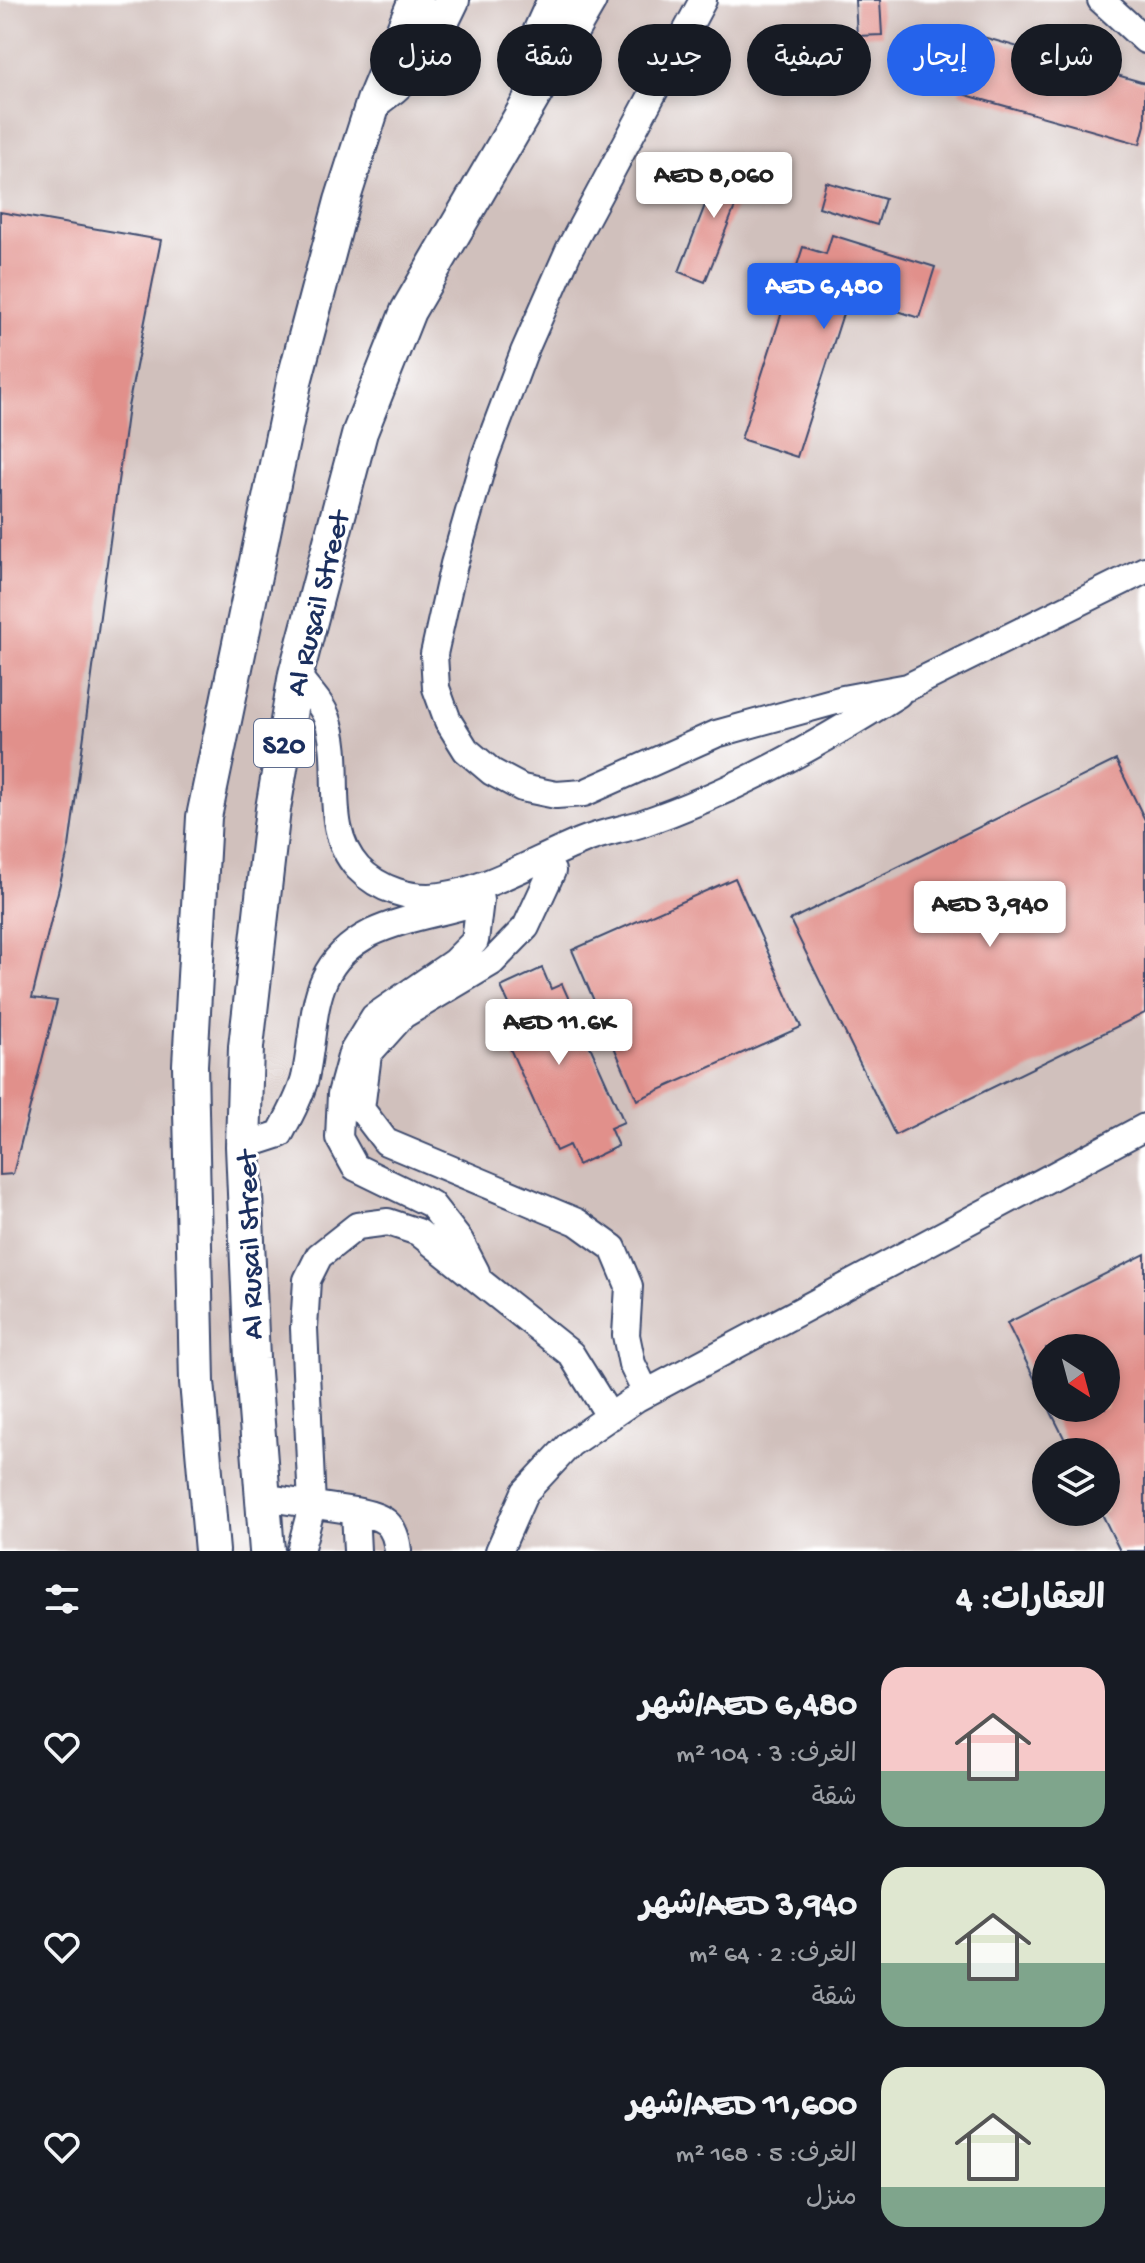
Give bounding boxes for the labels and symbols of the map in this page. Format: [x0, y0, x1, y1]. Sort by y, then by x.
pin: AED 8,060 [622, 152, 806, 220]
pin: AED 6,480 [732, 263, 916, 331]
street label: Al Rusail Street [281, 505, 361, 700]
road number: S20 [254, 719, 314, 767]
pin: AED 3,940 [898, 881, 1082, 949]
pin: AED 11.6K [467, 999, 651, 1067]
street label: Al Rusail Street [232, 1147, 273, 1340]
north arrow [1032, 1334, 1120, 1422]

